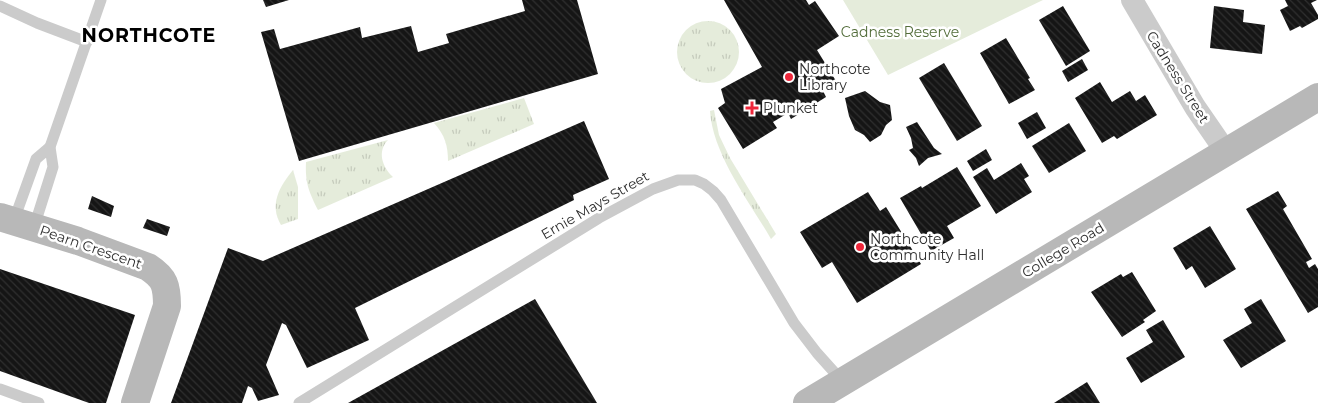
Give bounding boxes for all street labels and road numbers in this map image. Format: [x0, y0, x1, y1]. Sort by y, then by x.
street label: Cadness Street [1143, 28, 1214, 127]
street label: Ernie Mays Street [538, 167, 653, 243]
street label: College Road [1019, 218, 1107, 282]
street label: Pearn Crescent [37, 221, 145, 273]

